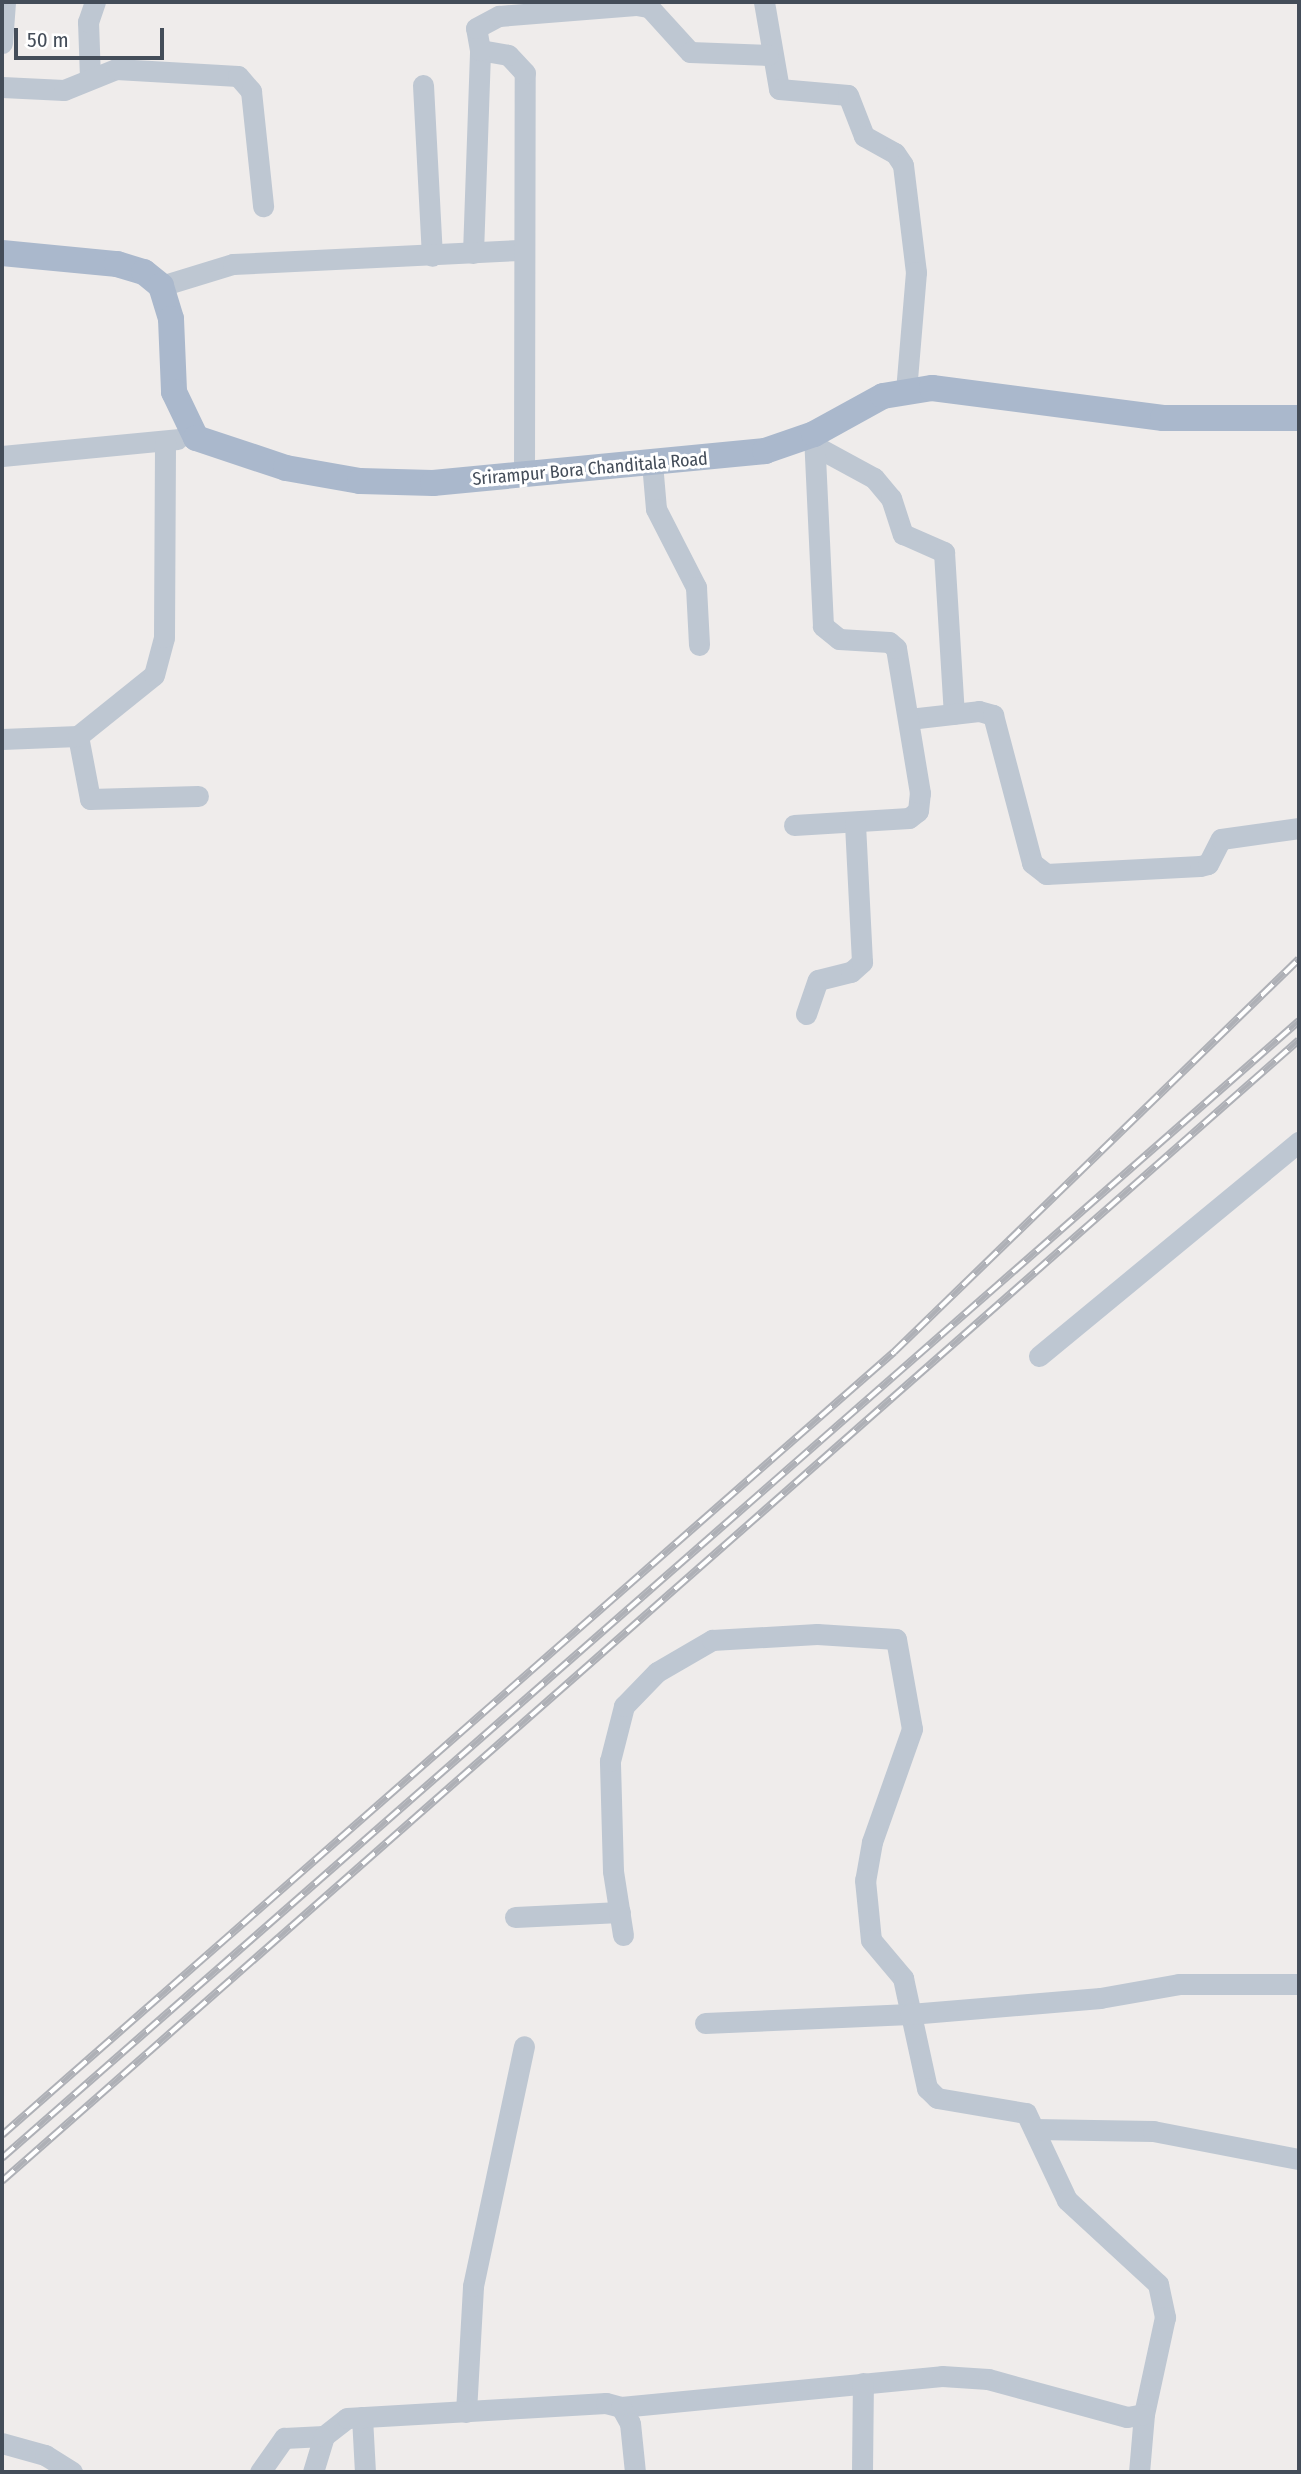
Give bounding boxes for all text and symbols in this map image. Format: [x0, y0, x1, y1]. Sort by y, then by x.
scale bar [18, 14, 168, 58]
text: 50 m [27, 27, 69, 53]
street label: Srirampur Bora Chanditala Road [471, 448, 709, 490]

